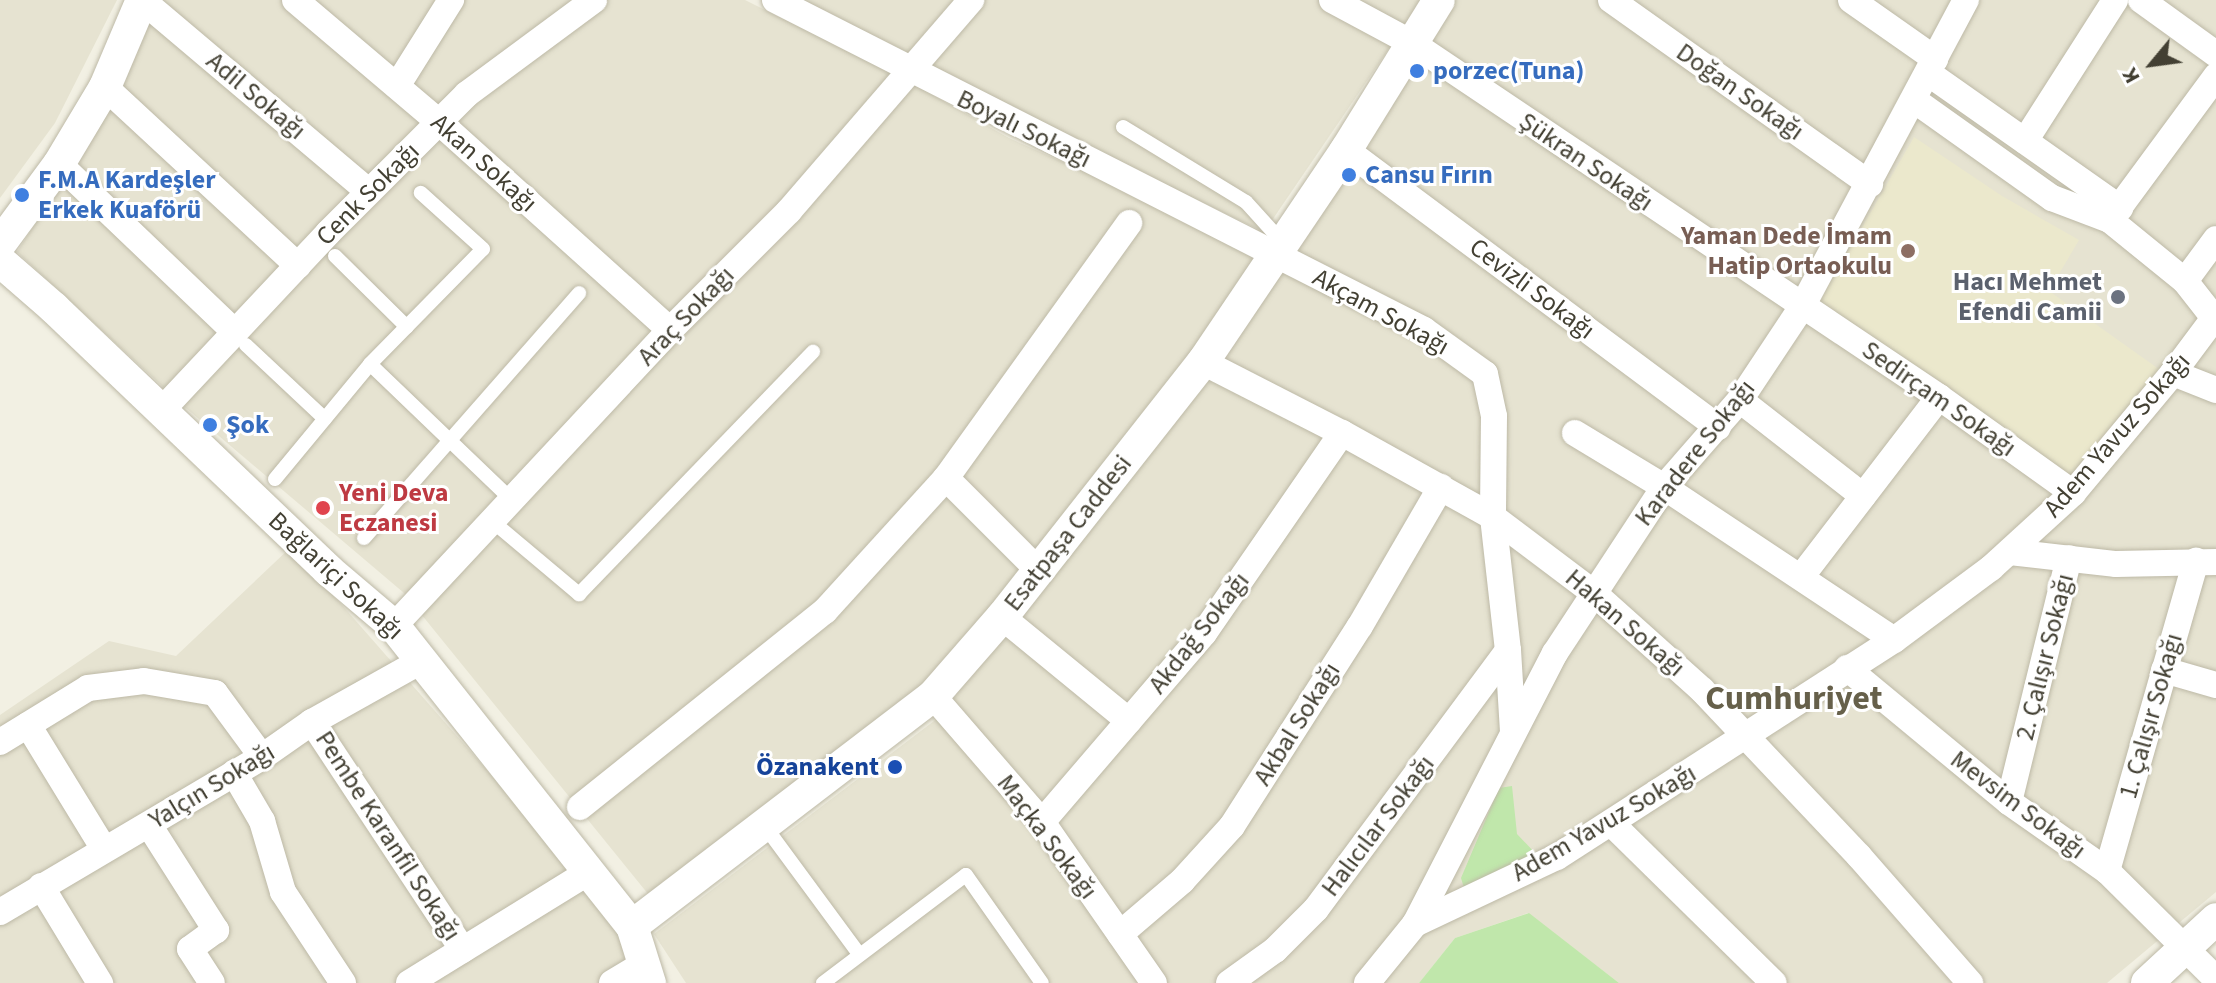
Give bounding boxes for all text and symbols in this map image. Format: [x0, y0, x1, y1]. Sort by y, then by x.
north arrow [2112, 24, 2192, 104]
street label: Doğan Sokağı [1670, 37, 1810, 147]
street label: Adil Sokağı [200, 45, 312, 147]
place label: porzec(Tuna) [1433, 55, 1584, 87]
marker: porzec(Tuna) [1408, 62, 1426, 80]
text: K [2114, 62, 2148, 89]
street label: Boyalı Sokağı [952, 83, 1096, 175]
street label: Şükran Sokağı [1513, 106, 1659, 218]
street label: Akan Sokağı [424, 107, 544, 219]
street label: Cenk Sokağı [310, 136, 426, 252]
place label: Cansu Fırın [1365, 159, 1493, 191]
place label: F.M.A Kardeşler Erkek Kuaförü [38, 164, 216, 226]
marker: Cansu Fırın [1340, 166, 1358, 184]
marker: F.M.A Kardeşler Erkek Kuaförü [13, 186, 31, 204]
place label: Yaman Dede İmam Hatip Ortaokulu [1681, 220, 1892, 282]
street label: Cevizli Sokağı [1463, 232, 1601, 346]
marker: Yaman Dede İmam Hatip Ortaokulu [1899, 242, 1917, 260]
street label: Araç Sokağı [631, 260, 741, 372]
street label: Akçam Sokağı [1307, 262, 1455, 362]
place label: Hacı Mehmet Efendi Camii [1953, 266, 2102, 328]
marker: Hacı Mehmet Efendi Camii [2109, 288, 2127, 306]
street label: Sedirçam Sokağı [1856, 334, 2022, 464]
street label: Adem Yavuz Sokağı [2037, 346, 2197, 524]
street label: Karadere Sokağı [1628, 374, 1762, 532]
place label: Şok [226, 409, 269, 441]
marker: Şok [201, 416, 219, 434]
street label: Esatpaşa Caddesi [997, 449, 1139, 617]
place label: Yeni Deva Eczanesi [339, 477, 449, 538]
marker: Yeni Deva Eczanesi [314, 499, 332, 517]
street label: Bağlariçi Sokağı [262, 505, 410, 647]
street label: Hakan Sokağı [1559, 563, 1691, 683]
street label: Akdağ Sokağı [1142, 566, 1256, 700]
street label: 2. Çalışır Sokağı [2009, 571, 2081, 743]
street label: 1. Çalışır Sokağı [2113, 630, 2189, 802]
street label: Akbal Sokağı [1247, 657, 1347, 791]
district label: Cumhuriyet [1705, 679, 1883, 719]
street label: Pembe Karanfil Sokağı [308, 725, 468, 947]
street label: Yalçın Sokağı [143, 736, 281, 836]
street label: Mevsim Sokağı [1944, 744, 2092, 866]
street label: Halıcılar Sokağı [1315, 749, 1441, 903]
place label: Özanakent [756, 751, 879, 783]
marker: Özanakent [886, 758, 904, 776]
street label: Adem Yavuz Sokağı [1506, 758, 1702, 888]
street label: Maçka Sokağı [990, 769, 1104, 905]

